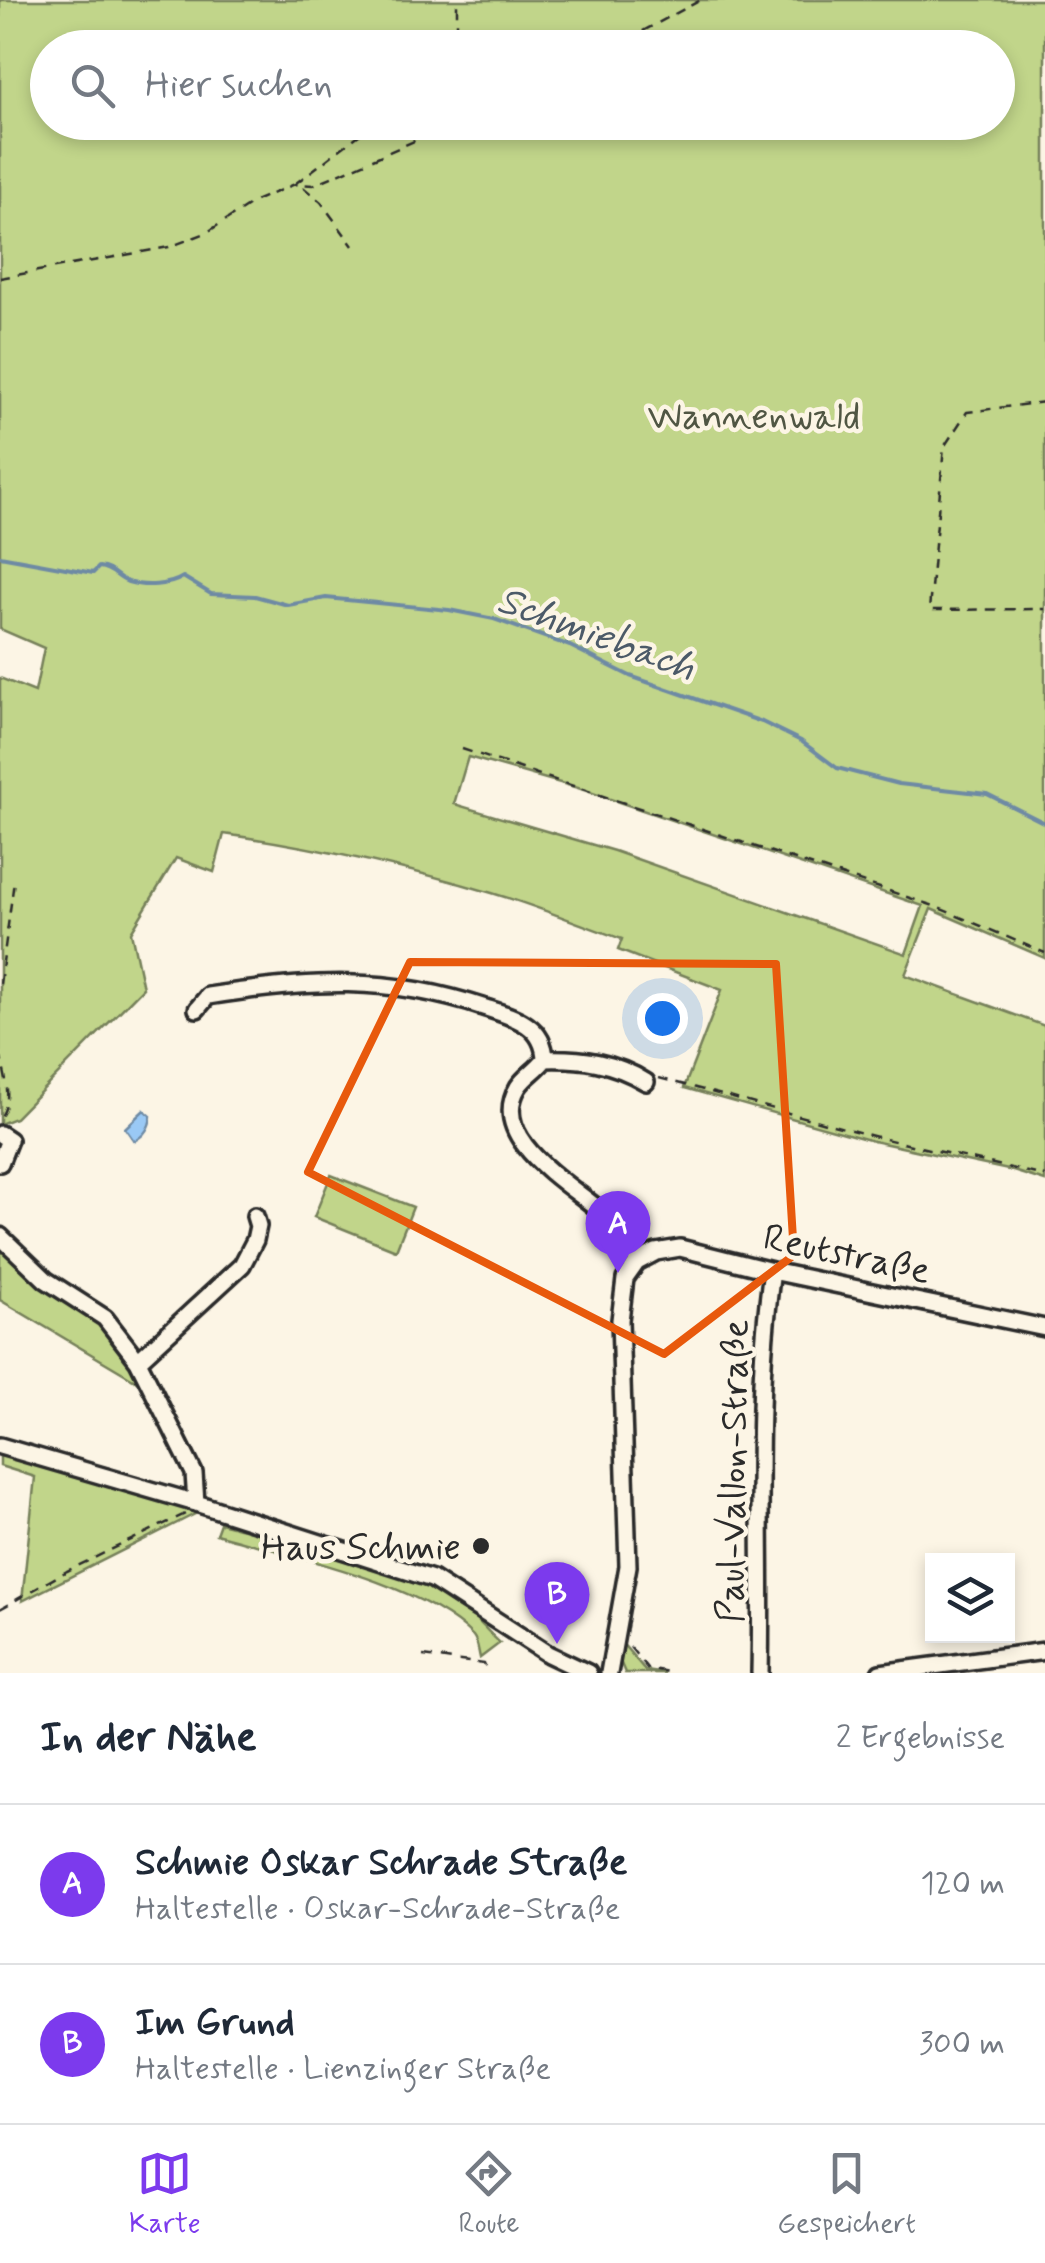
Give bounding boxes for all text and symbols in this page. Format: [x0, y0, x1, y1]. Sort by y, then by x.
search box [30, 30, 1015, 140]
icon: search [65, 58, 120, 113]
text: Hier suchen [145, 61, 333, 110]
park label: Wannenwald [648, 393, 860, 442]
water label: Schmiebach [490, 575, 702, 695]
your location [637, 993, 688, 1044]
pin: A [586, 1190, 650, 1273]
street label: Reutstraße [758, 1214, 934, 1297]
street label: Paul-Vallon-Straße [707, 1319, 762, 1623]
place label: Haus Schmie [261, 1524, 461, 1573]
marker: Haus Schmie [470, 1535, 492, 1557]
map controls [925, 1553, 1015, 1643]
button: layers [925, 1553, 1015, 1643]
pin: B [524, 1562, 590, 1644]
text: In der Nähe [40, 1711, 257, 1766]
text: 2 Ergebnisse [836, 1717, 1005, 1759]
text: Schmie Oskar Schrade Straße [135, 1839, 627, 1888]
text: A [62, 1863, 83, 1905]
text: 120 m [920, 1863, 1005, 1905]
text: Haltestelle · Oskar-Schrade-Straße [135, 1888, 620, 1930]
text: Im Grund [135, 1999, 295, 2048]
text: B [62, 2023, 83, 2065]
text: 300 m [919, 2023, 1005, 2065]
text: Haltestelle · Lienzinger Straße [135, 2048, 551, 2090]
tab: Karte [129, 2146, 201, 2243]
tab: Route [458, 2146, 519, 2243]
tab: Gespeichert [777, 2146, 916, 2243]

